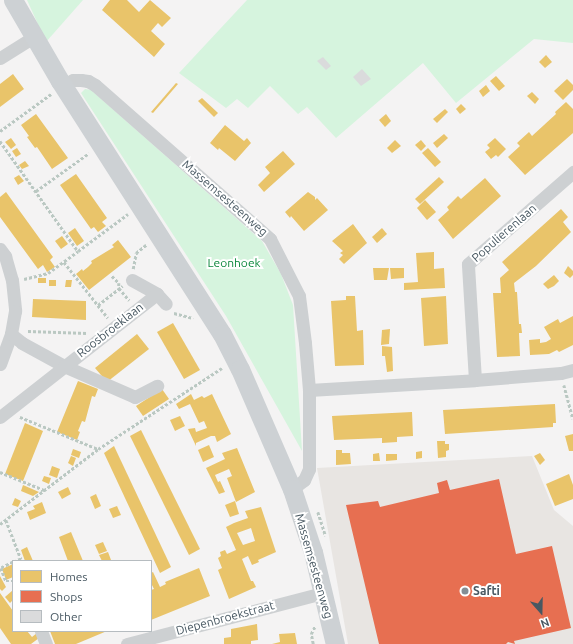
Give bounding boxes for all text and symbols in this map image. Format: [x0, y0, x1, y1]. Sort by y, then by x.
street label: Massemsesteenweg [179, 157, 271, 239]
street label: Populierenlaan [469, 201, 539, 265]
park label: Leonhoek [207, 256, 261, 270]
street label: Roosbroeklaan [74, 300, 146, 360]
street label: Massemsesteenweg [292, 512, 336, 620]
legend [12, 560, 152, 632]
text: Homes [50, 570, 88, 583]
place label: Safti [473, 584, 500, 598]
marker: Safti [460, 586, 470, 596]
text: Shops [50, 590, 82, 603]
north arrow [521, 592, 561, 632]
street label: Diepenbroekstraat [174, 598, 276, 638]
text: Other [50, 610, 82, 623]
text: N [539, 616, 551, 630]

